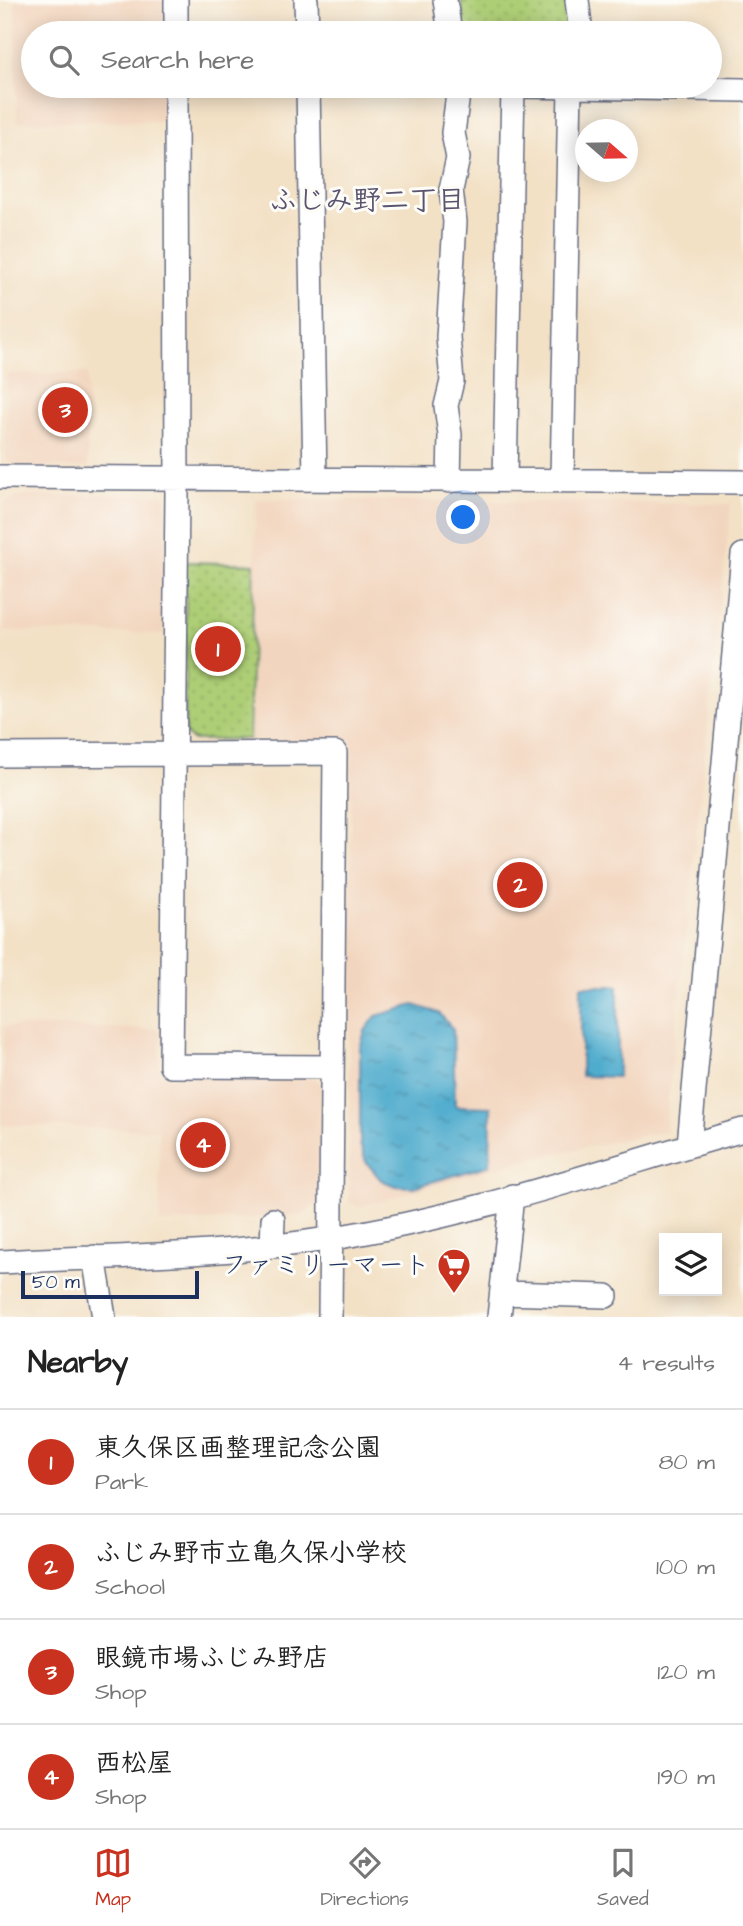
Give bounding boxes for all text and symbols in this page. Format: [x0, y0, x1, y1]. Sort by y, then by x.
search box [21, 21, 722, 98]
icon: search [45, 41, 83, 79]
text: Search here [101, 42, 254, 78]
north arrow [575, 119, 638, 182]
district label: ふじみ野二丁目 [269, 181, 465, 220]
pin: 3 [42, 384, 88, 436]
your location [446, 500, 480, 534]
pin: 1 [195, 623, 241, 675]
pin: 2 [497, 859, 543, 911]
pin: 4 [180, 1119, 226, 1171]
map controls [659, 1233, 722, 1296]
button: layers [659, 1233, 722, 1296]
supermarket icon: ファミリーマート [435, 1246, 473, 1295]
place label: ファミリーマート [221, 1247, 430, 1283]
scale bar [21, 1268, 200, 1300]
text: 50 m [32, 1269, 80, 1296]
text: Nearby [28, 1342, 128, 1384]
text: 4 results [617, 1347, 715, 1379]
text: 東久保区画整理記念公園 [95, 1430, 381, 1466]
text: 1 [50, 1446, 52, 1478]
text: 80 m [658, 1446, 715, 1478]
text: Park [95, 1466, 148, 1498]
text: ふじみ野市立亀久保小学校 [95, 1535, 407, 1571]
text: 2 [44, 1551, 58, 1583]
text: 100 m [656, 1551, 715, 1583]
text: School [95, 1571, 165, 1603]
text: 眼鏡市場ふじみ野店 [95, 1640, 329, 1676]
text: 3 [45, 1656, 57, 1688]
text: 120 m [657, 1656, 715, 1688]
text: Shop [95, 1676, 147, 1708]
text: 西松屋 [95, 1745, 173, 1781]
text: 4 [43, 1761, 59, 1793]
text: 190 m [657, 1761, 715, 1793]
text: Shop [95, 1781, 147, 1813]
tab: Map [94, 1844, 132, 1913]
tab: Directions [320, 1844, 409, 1913]
tab: Saved [597, 1844, 649, 1913]

